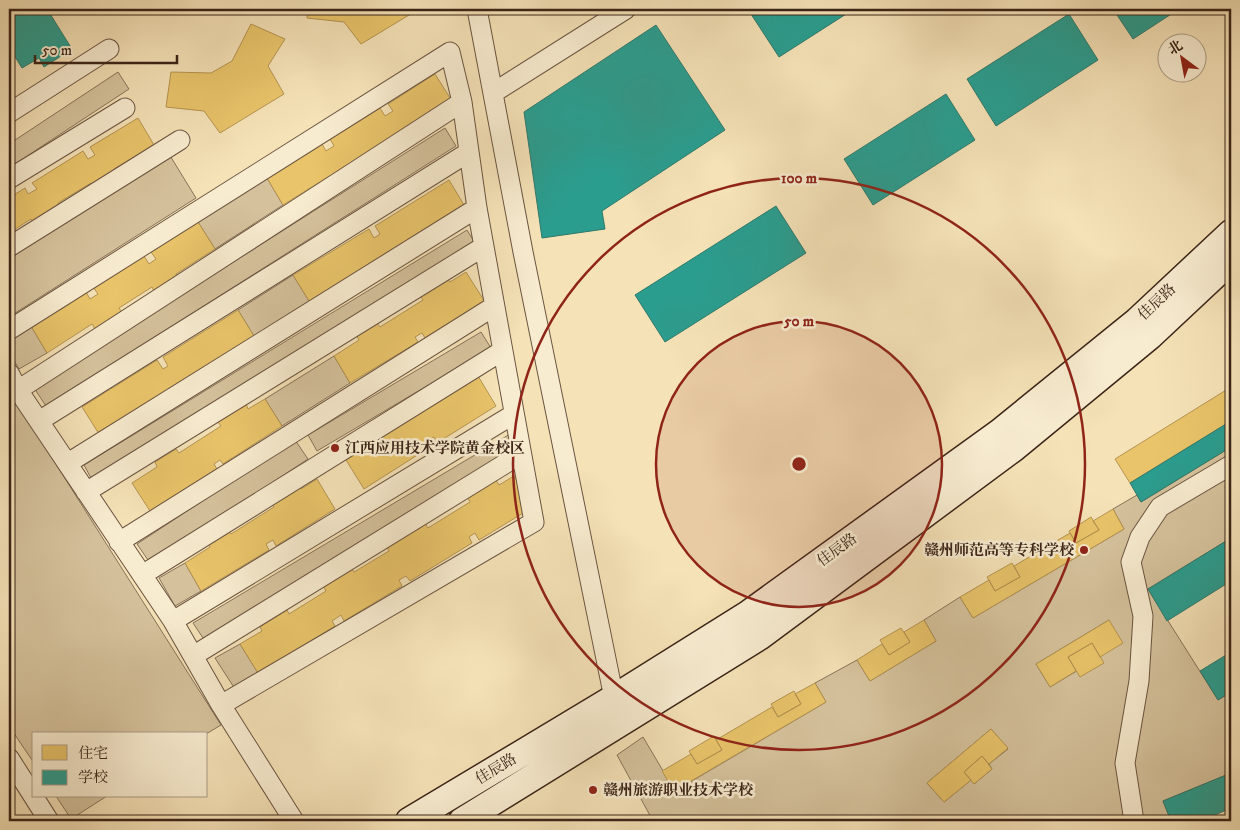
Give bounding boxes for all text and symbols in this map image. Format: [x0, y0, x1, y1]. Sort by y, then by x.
scale bar [35, 32, 178, 64]
north arrow [1158, 32, 1208, 82]
text: 北 [1165, 36, 1186, 59]
text: 50 m [42, 41, 72, 60]
text: 100 m [781, 169, 818, 188]
street label: 佳辰路 [1134, 280, 1180, 324]
text: 50 m [783, 312, 815, 331]
place label: 江西应用技术学院黄金校区 [345, 439, 525, 458]
marker: 江西应用技术学院黄金校区 [329, 442, 341, 454]
centre of rings [790, 455, 808, 473]
street label: 佳辰路 [813, 529, 861, 571]
place label: 赣州师范高等专科学校 [924, 541, 1075, 560]
marker: 赣州师范高等专科学校 [1078, 544, 1090, 556]
legend [32, 732, 208, 798]
text: 住宅 [78, 744, 108, 763]
street label: 佳辰路 [472, 749, 520, 789]
text: 学校 [78, 768, 108, 787]
place label: 赣州旅游职业技术学校 [603, 781, 754, 800]
marker: 赣州旅游职业技术学校 [587, 784, 599, 796]

